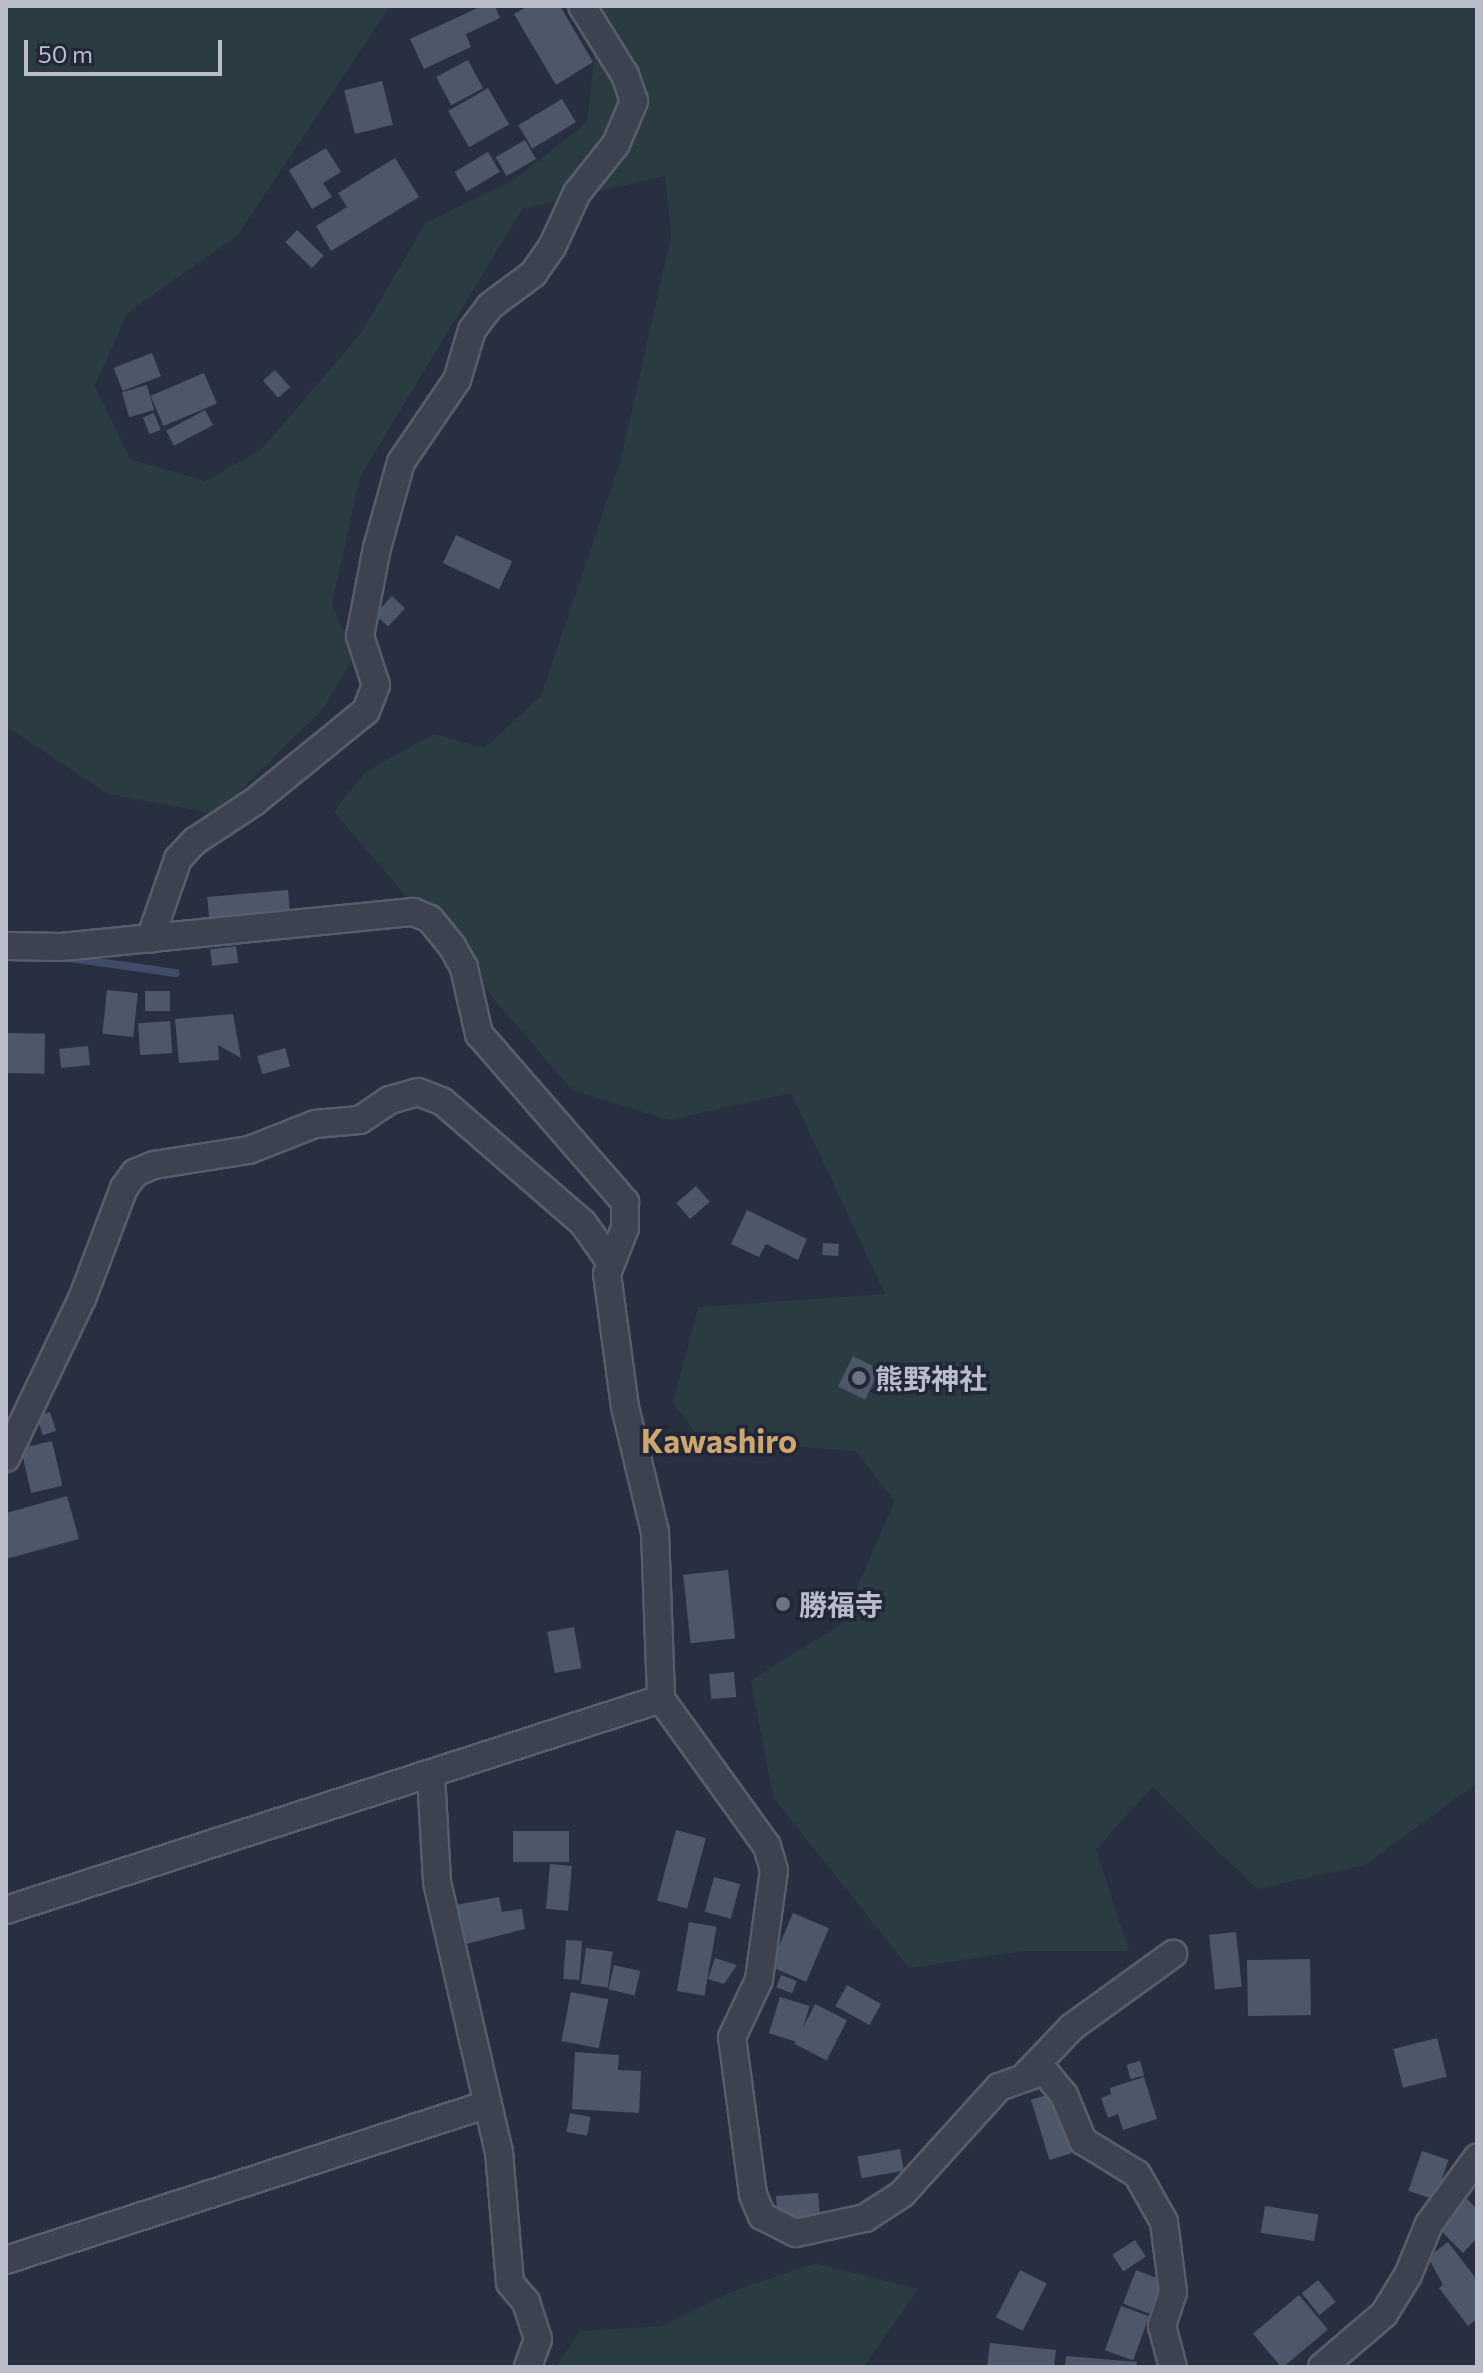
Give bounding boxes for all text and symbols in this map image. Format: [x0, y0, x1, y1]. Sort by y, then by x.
scale bar [28, 24, 226, 74]
text: 50 m [38, 39, 93, 68]
place label: 熊野神社 [875, 1361, 987, 1395]
marker: 熊野神社 [850, 1369, 868, 1387]
district label: Kawashiro [641, 1421, 797, 1459]
place label: 勝福寺 [799, 1587, 883, 1621]
marker: 勝福寺 [774, 1595, 792, 1613]

